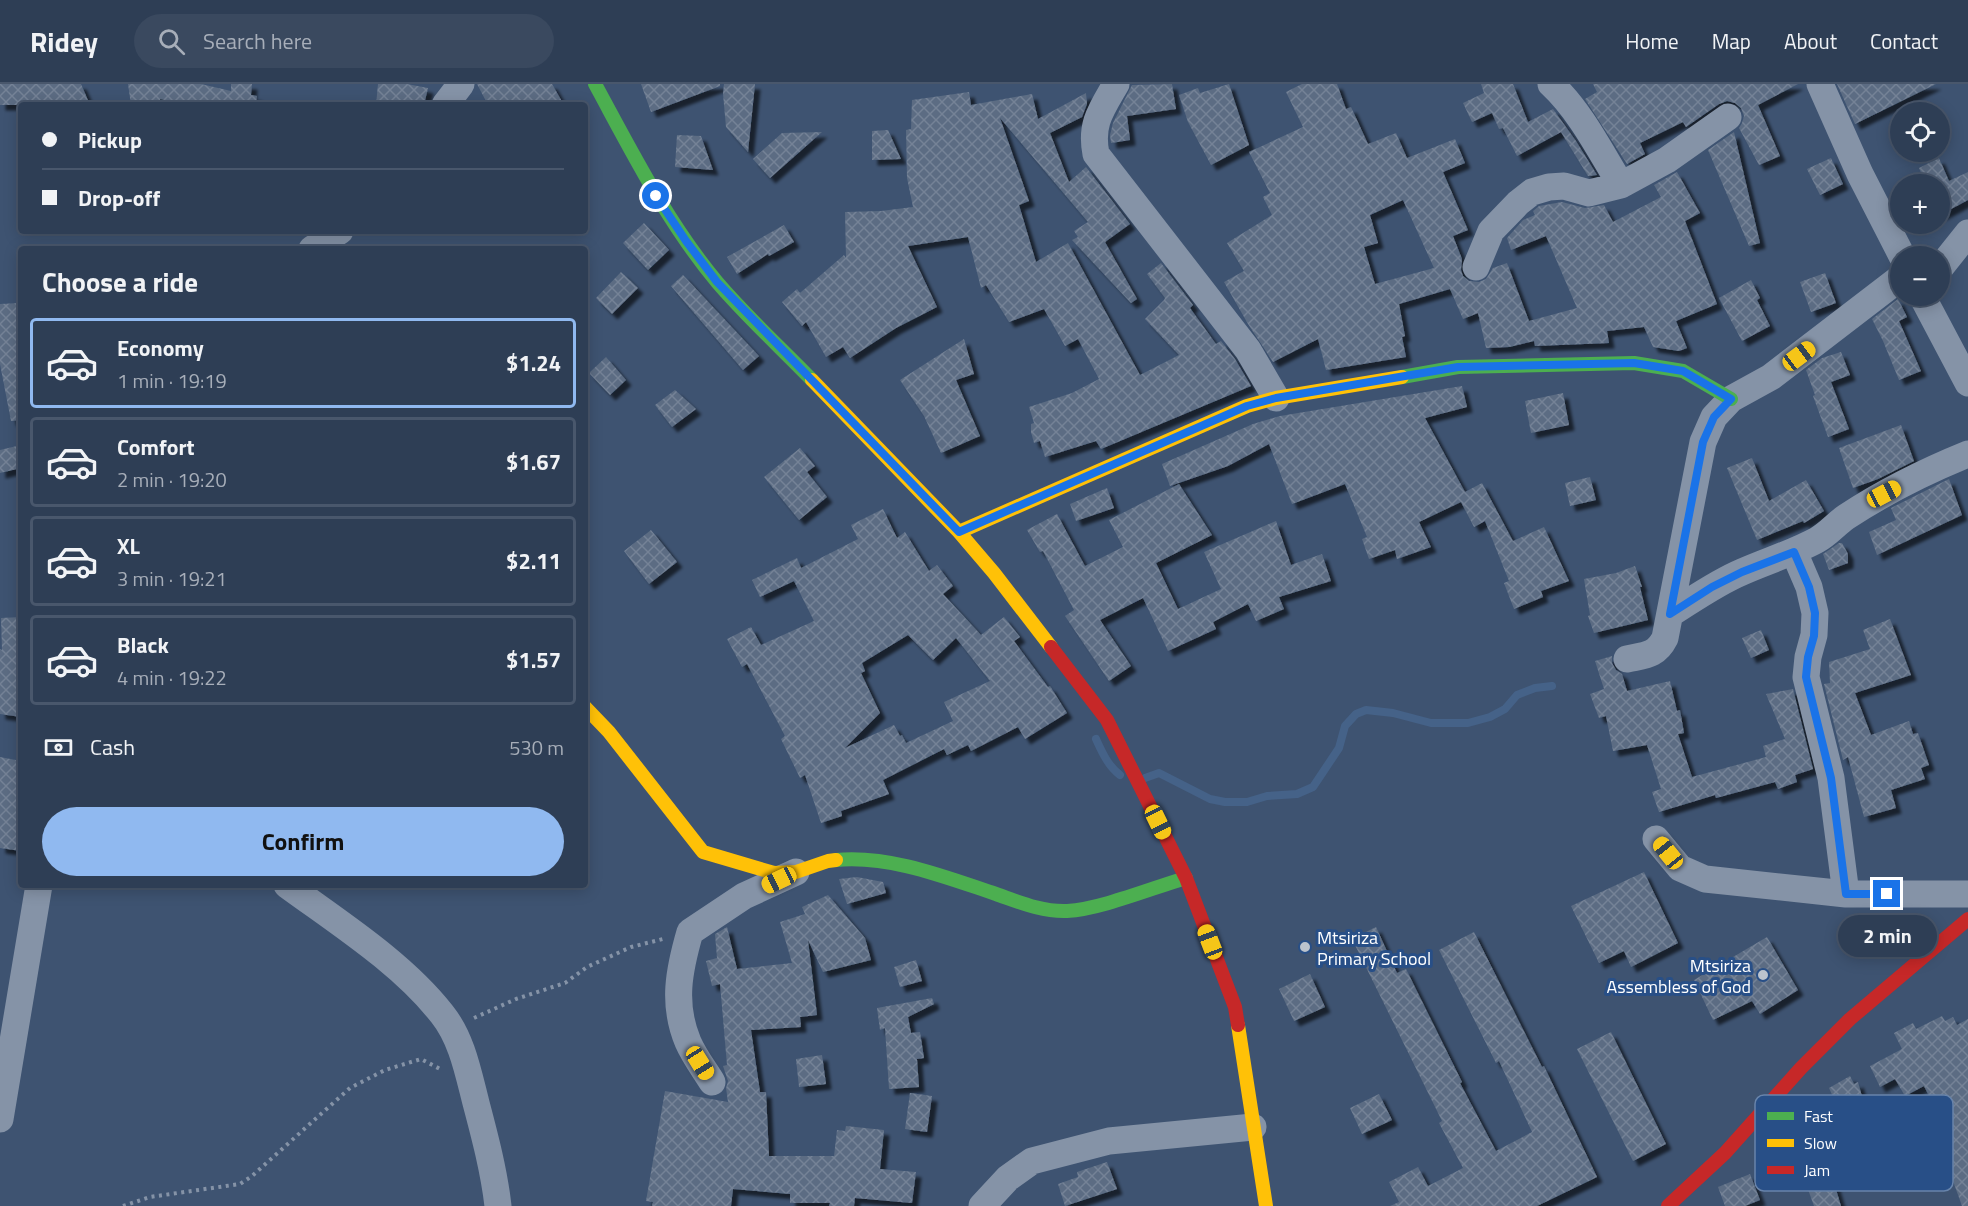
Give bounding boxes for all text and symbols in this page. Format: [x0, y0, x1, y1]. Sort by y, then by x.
search box [134, 14, 554, 68]
text: Ridey [30, 20, 98, 63]
text: Search here [203, 24, 312, 58]
icon: search [155, 25, 188, 58]
text: Home [1625, 25, 1679, 57]
text: Map [1712, 25, 1751, 57]
text: About [1784, 25, 1837, 57]
text: Contact [1870, 25, 1938, 57]
map controls [1890, 102, 1950, 306]
button: locate [1890, 102, 1950, 162]
text: Pickup [78, 123, 142, 157]
button: + [1890, 174, 1950, 234]
text: Drop-off [78, 181, 160, 215]
route start [642, 182, 669, 209]
button: − [1890, 246, 1950, 306]
text: Choose a ride [42, 261, 198, 302]
text: Economy [117, 331, 204, 365]
icon: car [45, 336, 99, 390]
car [1779, 338, 1819, 374]
text: $1.24 [506, 346, 561, 380]
text: 1 min · 19:19 [117, 365, 227, 396]
text: Comfort [117, 430, 195, 464]
icon: car [45, 435, 99, 489]
text: $1.67 [506, 445, 561, 479]
text: 2 min · 19:20 [117, 464, 227, 495]
car [1864, 478, 1904, 510]
text: XL [117, 529, 140, 563]
icon: car [45, 534, 99, 588]
text: $2.11 [506, 544, 561, 578]
text: 3 min · 19:21 [117, 563, 227, 594]
text: Black [117, 628, 169, 662]
icon: car [45, 633, 99, 687]
text: $1.57 [506, 643, 561, 677]
text: 4 min · 19:22 [117, 662, 227, 693]
text: Cash [90, 730, 135, 764]
icon: cash [42, 731, 75, 764]
text: 530 m [509, 732, 564, 763]
car [1142, 802, 1174, 842]
button: Confirm [42, 807, 564, 876]
car [1650, 833, 1686, 873]
car [759, 864, 799, 896]
route end [1873, 880, 1900, 907]
callout: 2 min [1838, 915, 1936, 957]
text: 2 min [1863, 920, 1912, 951]
car [1195, 922, 1225, 962]
place label: Mtsiriza Primary School [1317, 924, 1431, 972]
marker: Mtsiriza Primary School [1298, 940, 1312, 954]
place label: Mtsiriza Assembless of God [1606, 952, 1751, 1000]
marker: Mtsiriza Assembless of God [1756, 968, 1770, 982]
car [683, 1043, 717, 1083]
legend [1755, 1095, 1953, 1191]
text: Fast [1804, 1104, 1833, 1128]
text: Slow [1804, 1131, 1837, 1155]
text: Jam [1804, 1158, 1830, 1182]

